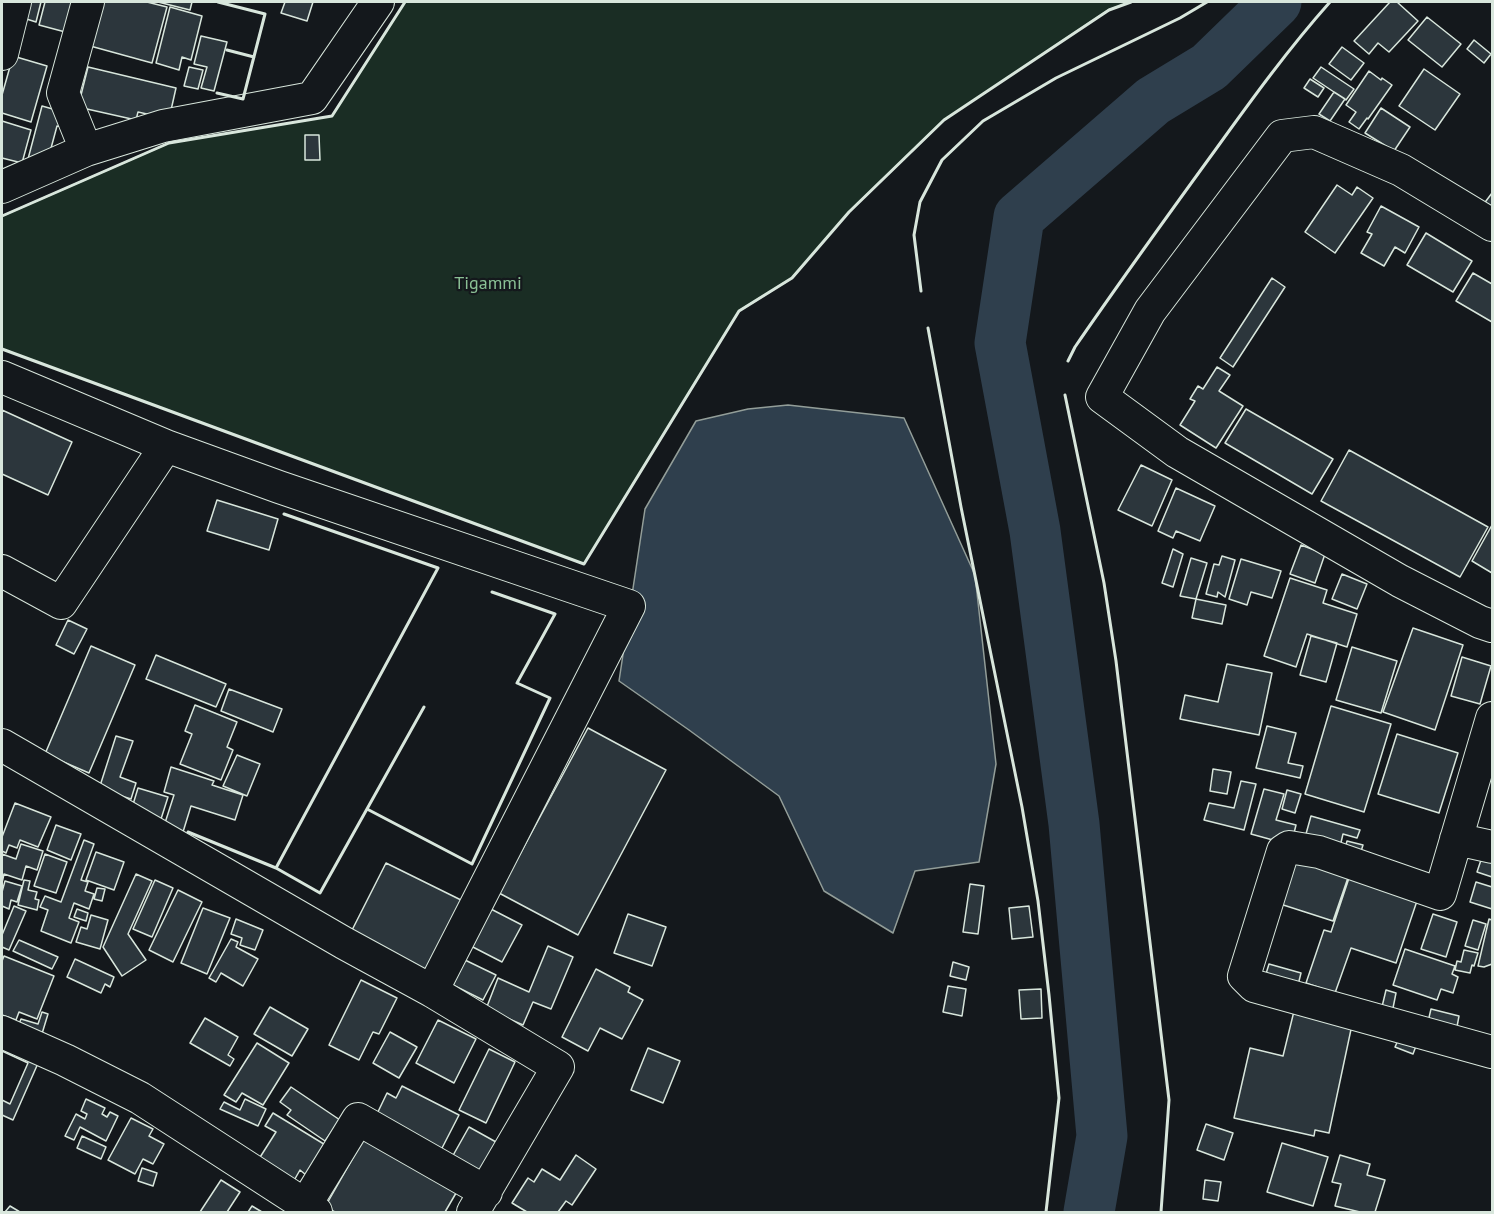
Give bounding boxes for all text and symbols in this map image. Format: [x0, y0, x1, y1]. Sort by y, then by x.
park label: Tigammi [454, 273, 522, 295]

